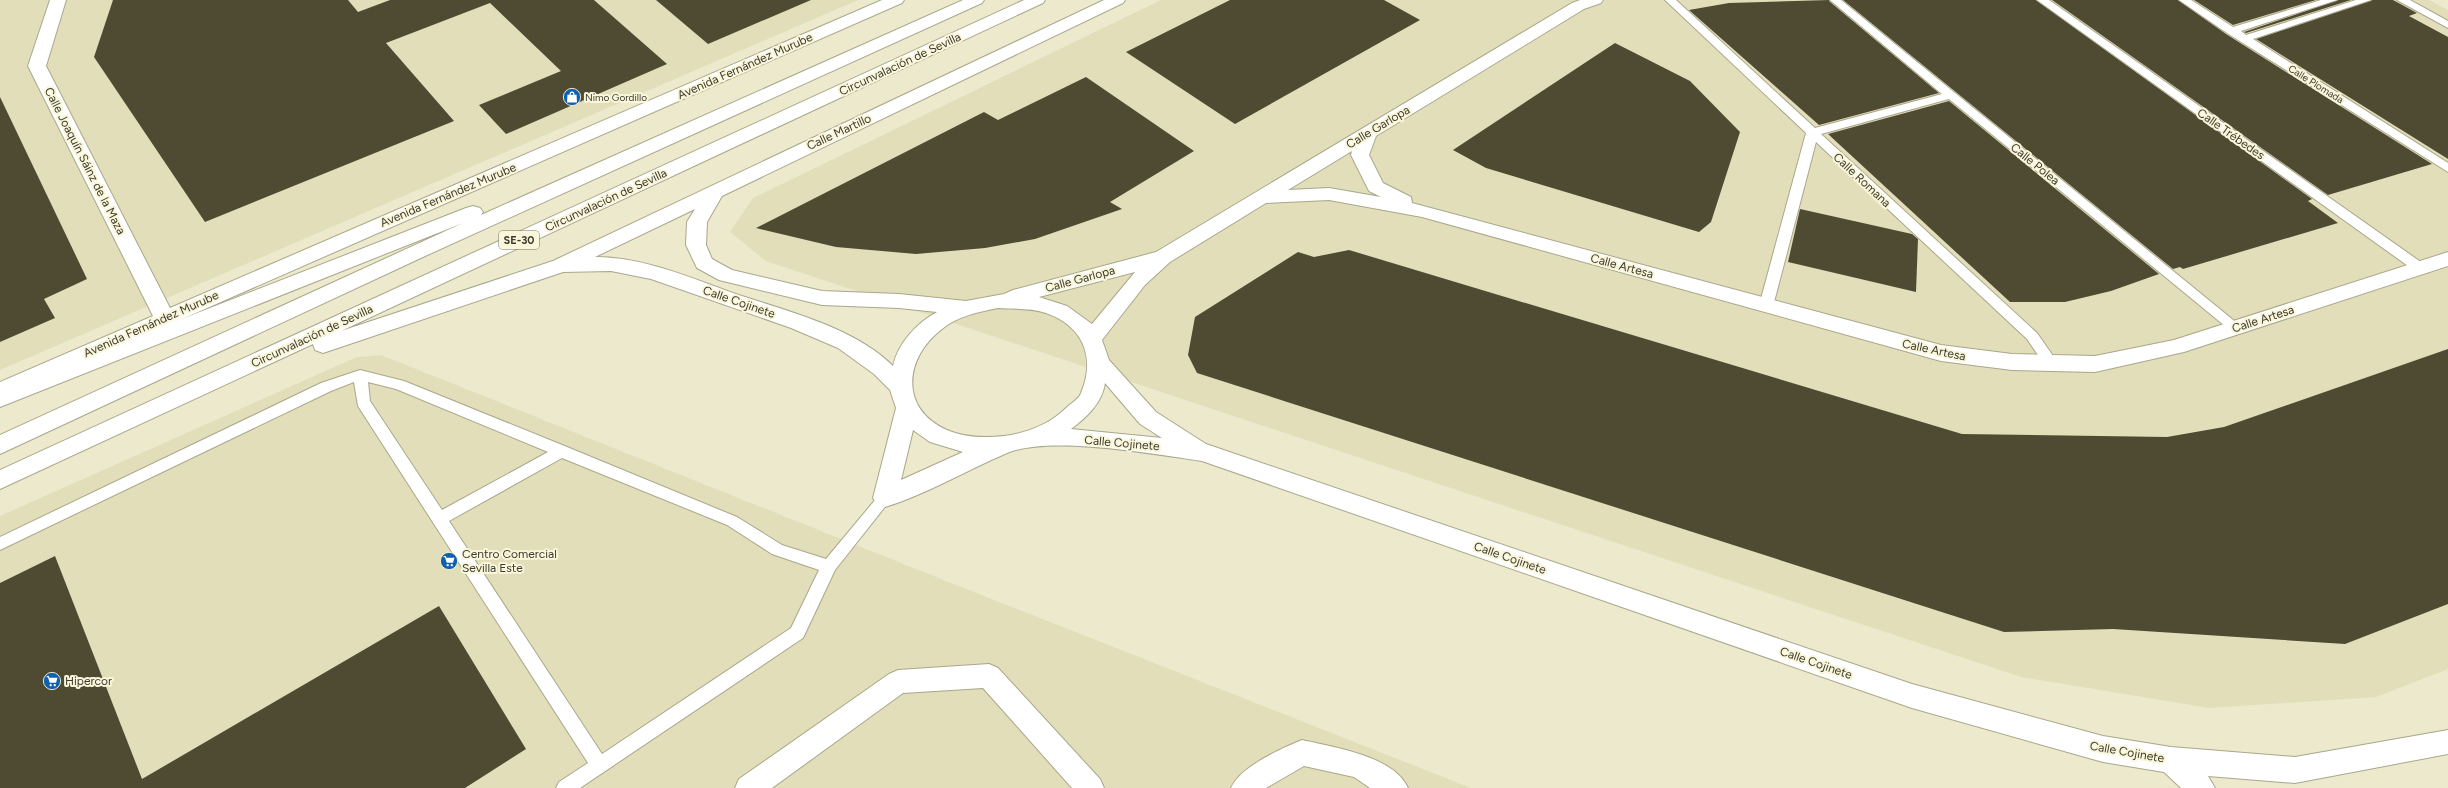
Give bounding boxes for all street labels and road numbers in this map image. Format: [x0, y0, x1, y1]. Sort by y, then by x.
street label: Avenida Fernández Murube [675, 30, 815, 102]
street label: Circunvalación de Sevilla [837, 30, 963, 98]
street label: Calle Plomada [2286, 62, 2346, 106]
street label: Calle Joaquín Sáinz de la Maza [42, 85, 128, 237]
street label: Calle Garlopa [1344, 103, 1412, 151]
street label: Calle Trébedes [2195, 106, 2268, 163]
street label: Calle Martillo [805, 111, 873, 153]
street label: Calle Polea [2008, 140, 2062, 188]
street label: Calle Romana [1830, 150, 1894, 210]
street label: Avenida Fernández Murube [378, 160, 519, 230]
street label: Circunvalación de Sevilla [543, 166, 669, 234]
road number: SE-30 [499, 231, 539, 249]
street label: Calle Artesa [1589, 251, 1655, 281]
street label: Calle Garlopa [1044, 263, 1116, 295]
street label: Calle Cojinete [701, 283, 777, 321]
street label: Avenida Fernández Murube [81, 288, 221, 360]
street label: Circunvalación de Sevilla [249, 302, 375, 370]
street label: Calle Artesa [2230, 302, 2296, 336]
street label: Calle Artesa [1901, 336, 1967, 364]
street label: Calle Cojinete [1084, 433, 1161, 453]
street label: Calle Cojinete [1472, 539, 1548, 577]
street label: Calle Cojinete [1778, 644, 1854, 682]
street label: Calle Cojinete [2089, 739, 2166, 766]

